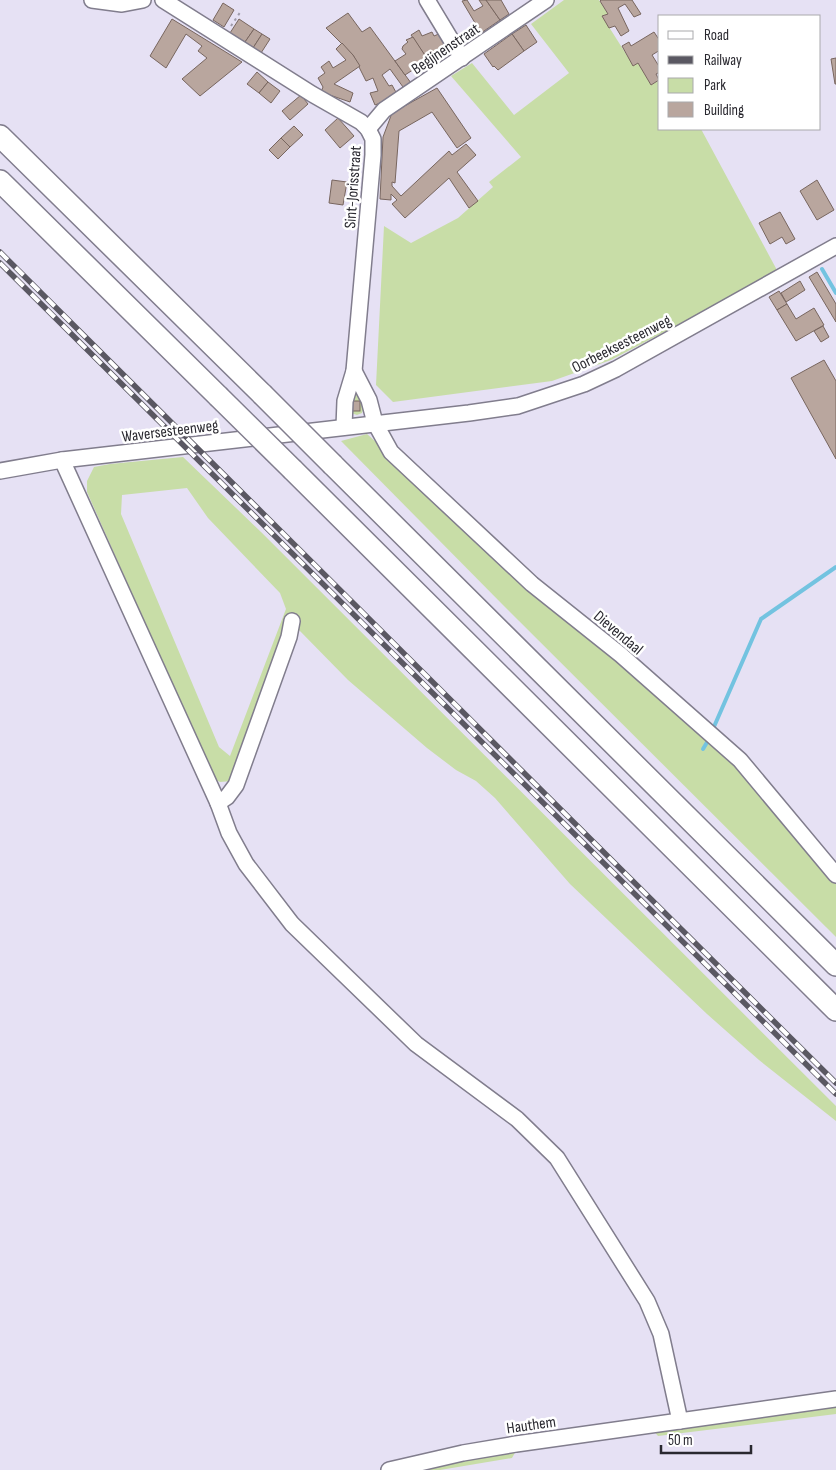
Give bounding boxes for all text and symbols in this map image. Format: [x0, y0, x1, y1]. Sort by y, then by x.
legend [658, 15, 821, 130]
street label: Begijnenstraat [408, 19, 484, 79]
text: Road [704, 26, 729, 45]
text: Railway [704, 51, 742, 70]
text: Park [704, 76, 726, 95]
text: Building [704, 101, 744, 120]
street label: Sint-Jorisstraat [341, 145, 366, 229]
street label: Oorbeeksesteenweg [569, 311, 674, 377]
street label: Waversesteenweg [121, 416, 219, 447]
street label: Dievendaal [590, 607, 647, 659]
street label: Hauthem [505, 1413, 557, 1438]
scale bar [661, 1422, 751, 1454]
text: 50 m [668, 1431, 693, 1450]

